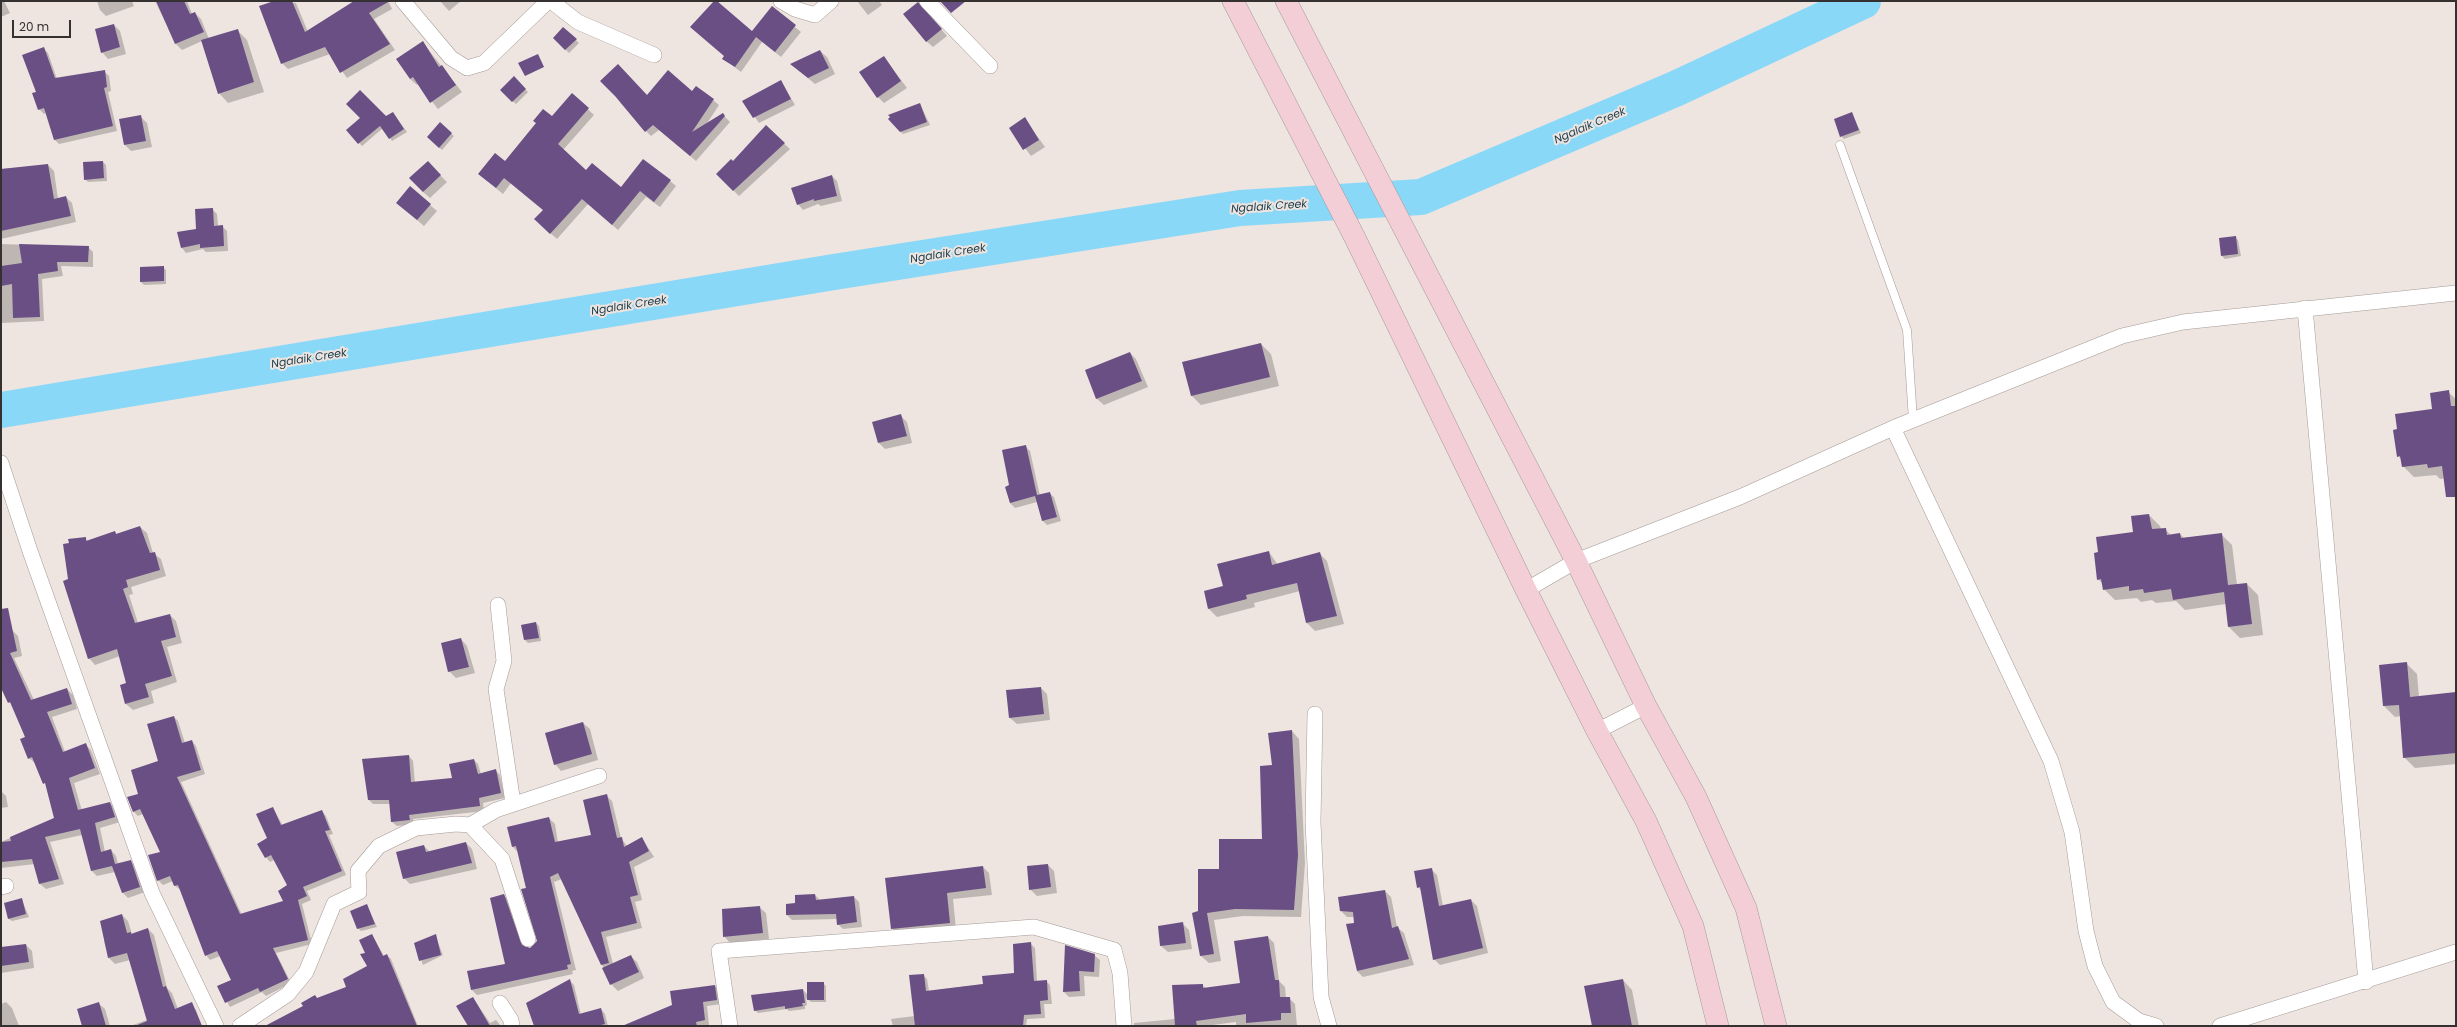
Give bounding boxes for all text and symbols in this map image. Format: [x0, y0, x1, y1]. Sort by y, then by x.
scale bar [14, 12, 73, 38]
text: 20 m [19, 18, 49, 35]
water label: Ngalaik Creek [1552, 105, 1628, 147]
water label: Ngalaik Creek [1230, 198, 1308, 216]
water label: Ngalaik Creek [909, 242, 987, 266]
water label: Ngalaik Creek [590, 294, 668, 318]
water label: Ngalaik Creek [270, 347, 348, 371]

